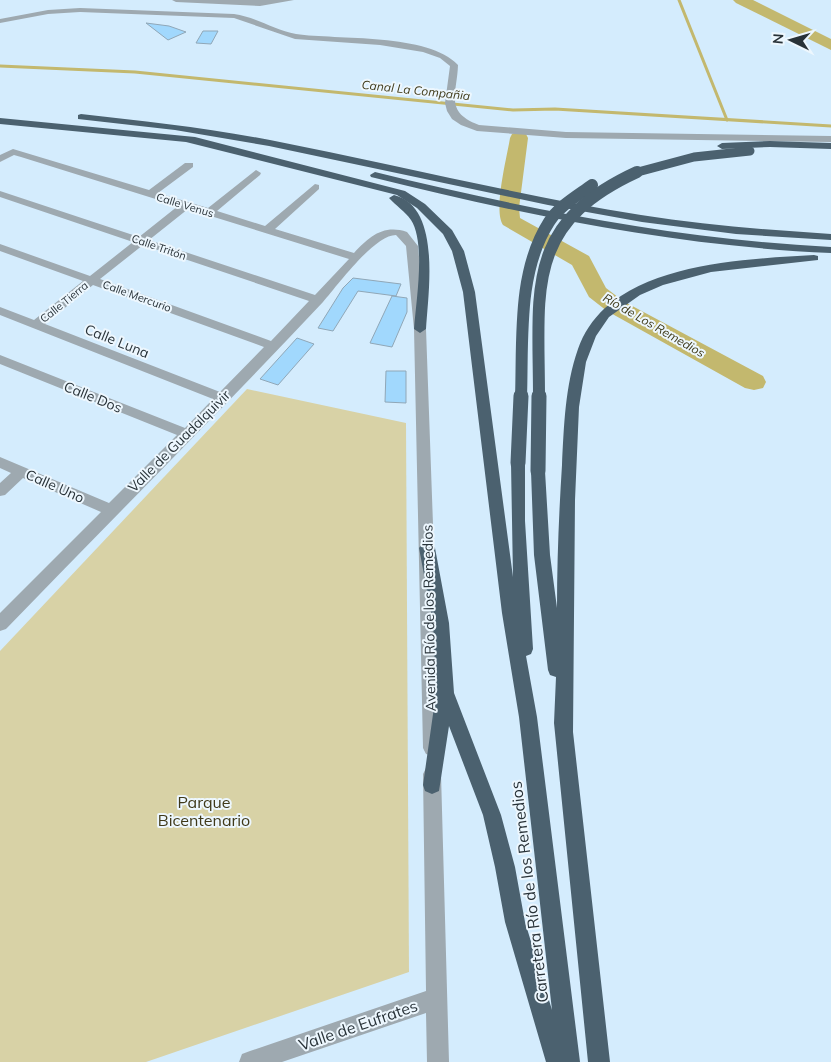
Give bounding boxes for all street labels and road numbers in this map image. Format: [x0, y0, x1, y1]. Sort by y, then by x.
street label: Calle Venus [155, 190, 215, 220]
street label: Calle Tritón [130, 231, 188, 263]
street label: Calle Mercurio [101, 277, 173, 315]
street label: Calle Tierra [37, 278, 91, 326]
street label: Calle Luna [82, 320, 152, 362]
street label: Calle Dos [61, 377, 125, 417]
street label: Valle de Guadalquivir [124, 385, 235, 496]
street label: Calle Uno [23, 465, 87, 507]
street label: Avenida Río de los Remedios [418, 524, 440, 712]
street label: Carretera Río de los Remedios [505, 780, 553, 1004]
street label: Valle de Eufrates [296, 995, 420, 1055]

